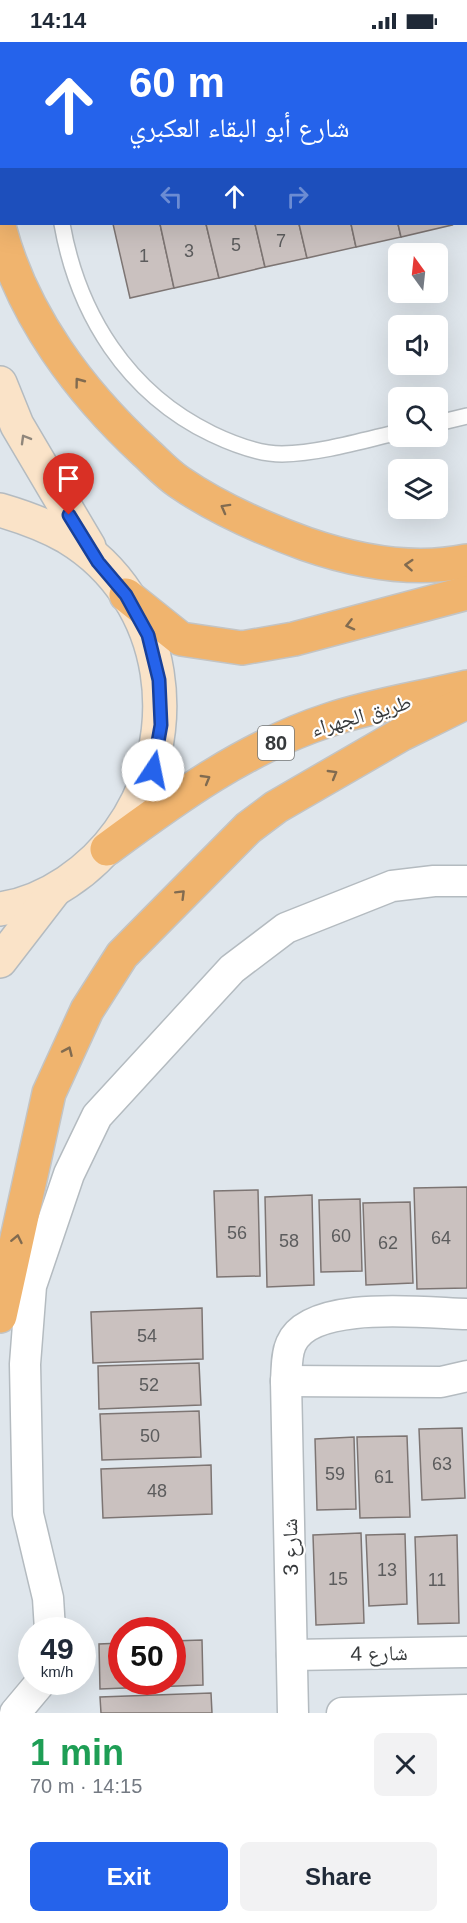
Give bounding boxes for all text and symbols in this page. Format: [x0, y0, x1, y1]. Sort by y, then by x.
text: 14:14 [30, 8, 86, 33]
text: 60 m [129, 59, 225, 106]
icon: ahead [30, 66, 108, 144]
text: شارع أبو البقاء العكبري [129, 113, 350, 143]
icon: left [155, 180, 188, 213]
icon: ahead [218, 180, 251, 213]
icon: right [281, 180, 314, 213]
house number: 7 [276, 231, 286, 251]
house number: 5 [231, 235, 241, 255]
house number: 3 [184, 241, 194, 261]
north arrow [388, 243, 448, 303]
map controls [388, 243, 448, 519]
house number: 1 [139, 246, 149, 266]
button: sound [388, 315, 448, 375]
one-way arrow [75, 377, 86, 388]
button: search [388, 387, 448, 447]
one-way arrow [21, 435, 32, 445]
pin [43, 453, 94, 515]
button: layers [388, 459, 448, 519]
icon: arrive [52, 462, 85, 495]
one-way arrow [221, 504, 231, 515]
one-way arrow [405, 559, 414, 572]
one-way arrow [345, 617, 355, 630]
street label: طريق الجهراء [308, 690, 414, 742]
road number: 80 [258, 726, 294, 760]
position arrow [121, 738, 185, 802]
one-way arrow [326, 770, 337, 781]
one-way arrow [200, 774, 211, 786]
one-way arrow [173, 891, 184, 902]
one-way arrow [61, 1047, 73, 1058]
house number: 56 [227, 1223, 247, 1243]
house number: 60 [331, 1226, 351, 1246]
house number: 64 [431, 1228, 451, 1248]
house number: 58 [279, 1231, 299, 1251]
house number: 62 [378, 1233, 398, 1253]
one-way arrow [10, 1234, 23, 1244]
house number: 54 [137, 1326, 157, 1346]
house number: 52 [139, 1375, 159, 1395]
house number: 50 [140, 1426, 160, 1446]
house number: 63 [432, 1454, 452, 1474]
house number: 59 [325, 1464, 345, 1484]
house number: 61 [374, 1467, 394, 1487]
house number: 48 [147, 1481, 167, 1501]
street label: شارع 3 [278, 1518, 304, 1576]
house number: 13 [377, 1560, 397, 1580]
house number: 15 [328, 1569, 348, 1589]
house number: 11 [428, 1570, 446, 1590]
speed limit sign: 50 [108, 1617, 186, 1695]
text: 49 [40, 1632, 74, 1665]
street label: شارع 4 [350, 1641, 408, 1667]
text: km/h [41, 1663, 73, 1680]
text: 1 min [30, 1732, 124, 1773]
button: close [374, 1733, 437, 1796]
text: 70 m · 14:15 [30, 1775, 142, 1797]
button: Exit [30, 1842, 228, 1911]
button: Share [240, 1842, 437, 1911]

